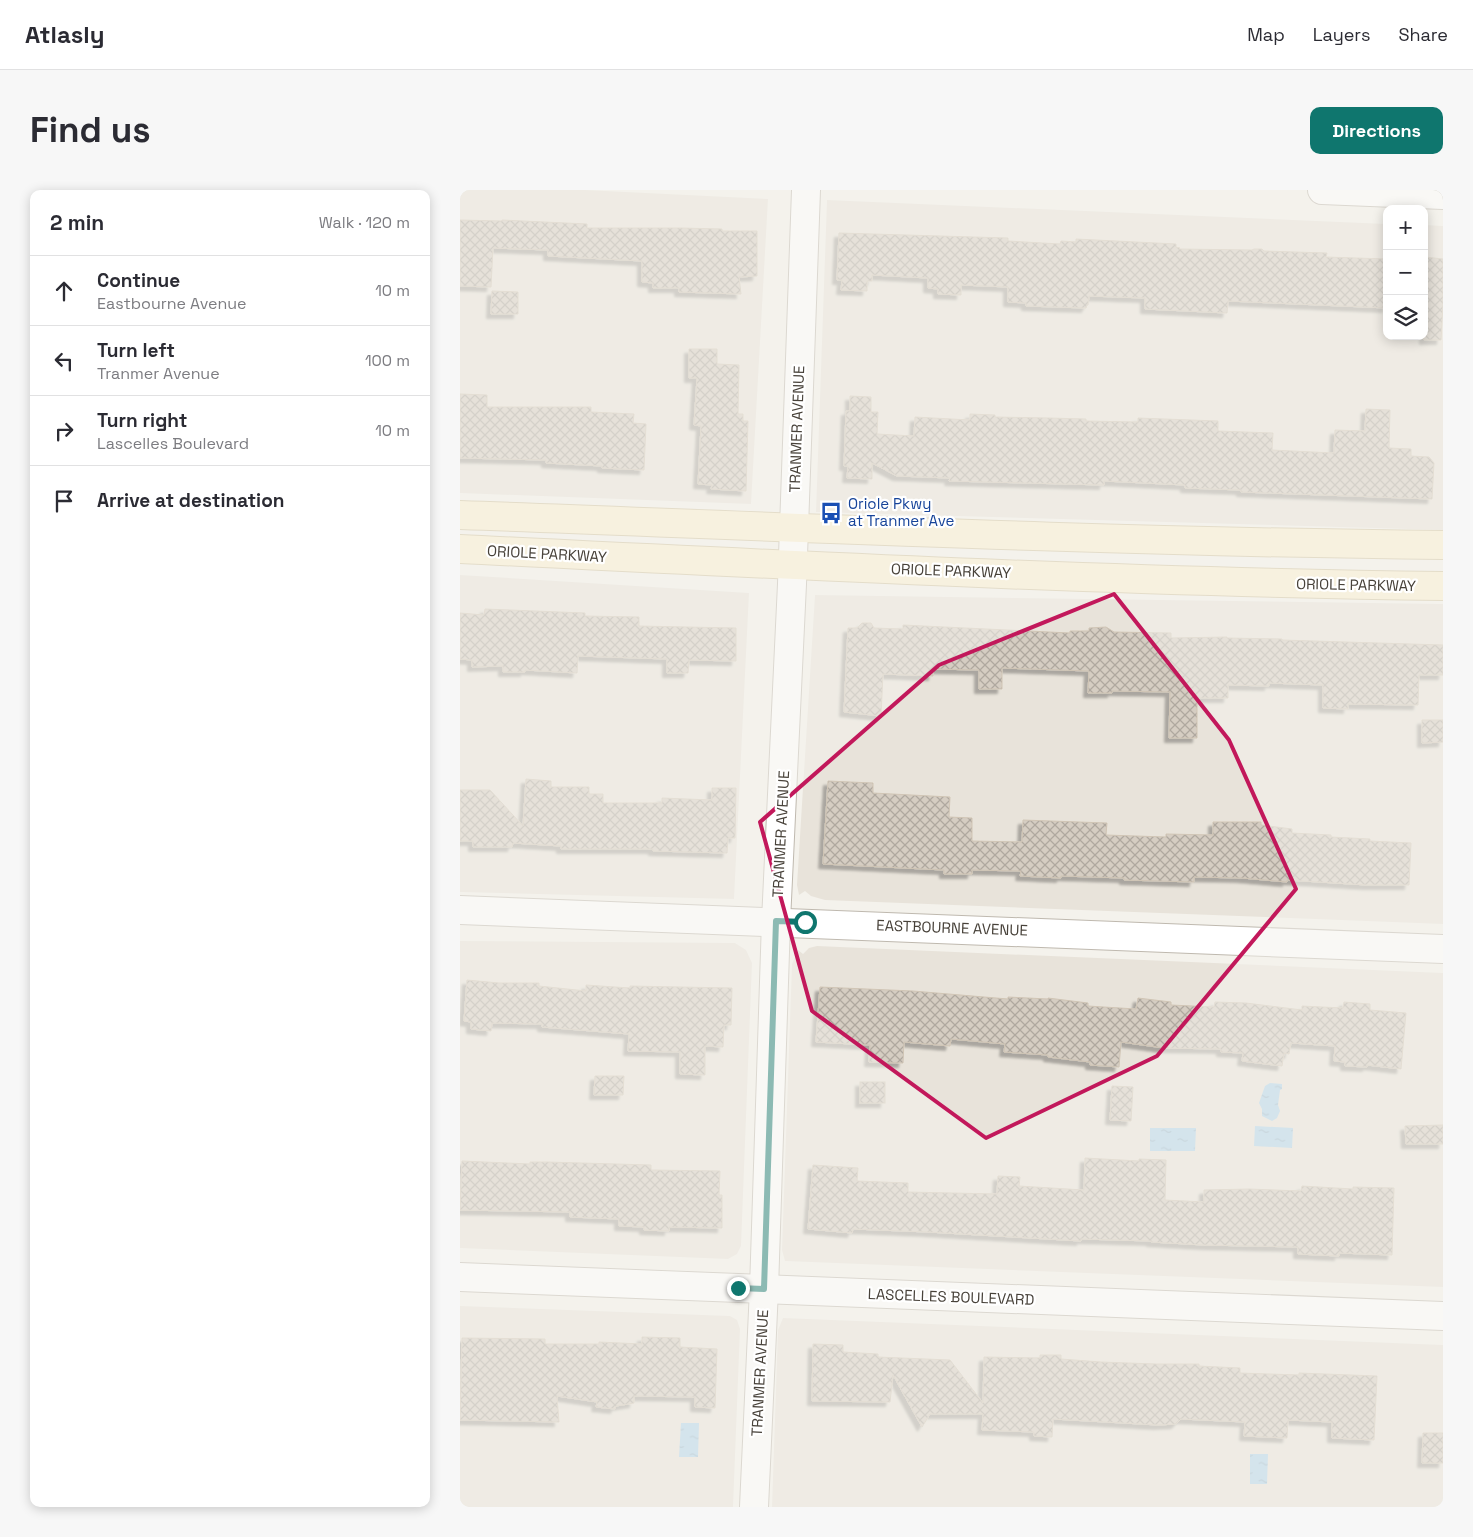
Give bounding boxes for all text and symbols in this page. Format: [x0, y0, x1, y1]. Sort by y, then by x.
text: Atlasly [25, 19, 104, 50]
text: Map [1247, 23, 1285, 46]
text: Layers [1313, 23, 1370, 46]
text: Share [1398, 23, 1448, 46]
button: Directions [1310, 107, 1443, 154]
text: Find us [30, 108, 151, 152]
map controls [1383, 205, 1428, 340]
button: + [1383, 205, 1428, 250]
text: 2 min [50, 209, 104, 236]
text: Walk · 120 m [319, 212, 410, 233]
button: − [1383, 250, 1428, 295]
text: Continue [97, 268, 180, 293]
icon: ahead [50, 277, 78, 305]
text: 10 m [375, 280, 410, 301]
text: Eastbourne Avenue [97, 293, 246, 314]
button: layers [1383, 295, 1428, 340]
text: Turn left [97, 338, 175, 363]
icon: left [50, 347, 78, 375]
text: 100 m [365, 350, 410, 371]
text: Tranmer Avenue [97, 363, 220, 384]
street label: TRANMER AVENUE [785, 365, 808, 493]
text: Turn right [97, 408, 187, 433]
icon: right [50, 417, 78, 445]
text: 10 m [375, 420, 410, 441]
text: Lascelles Boulevard [97, 433, 249, 454]
icon: arrive [50, 487, 78, 515]
text: Arrive at destination [97, 488, 285, 513]
place label: Oriole Pkwy at Tranmer Ave [848, 494, 954, 530]
bus stop icon: Oriole Pkwy at Tranmer Ave [818, 500, 844, 526]
street label: ORIOLE PARKWAY [487, 541, 607, 566]
street label: ORIOLE PARKWAY [891, 559, 1011, 582]
street label: ORIOLE PARKWAY [1296, 574, 1416, 595]
street label: TRANMER AVENUE [768, 770, 793, 898]
route start [794, 911, 817, 934]
street label: EASTBOURNE AVENUE [876, 915, 1028, 940]
route end [727, 1277, 750, 1300]
street label: LASCELLES BOULEVARD [867, 1284, 1035, 1309]
street label: TRANMER AVENUE [747, 1309, 772, 1437]

